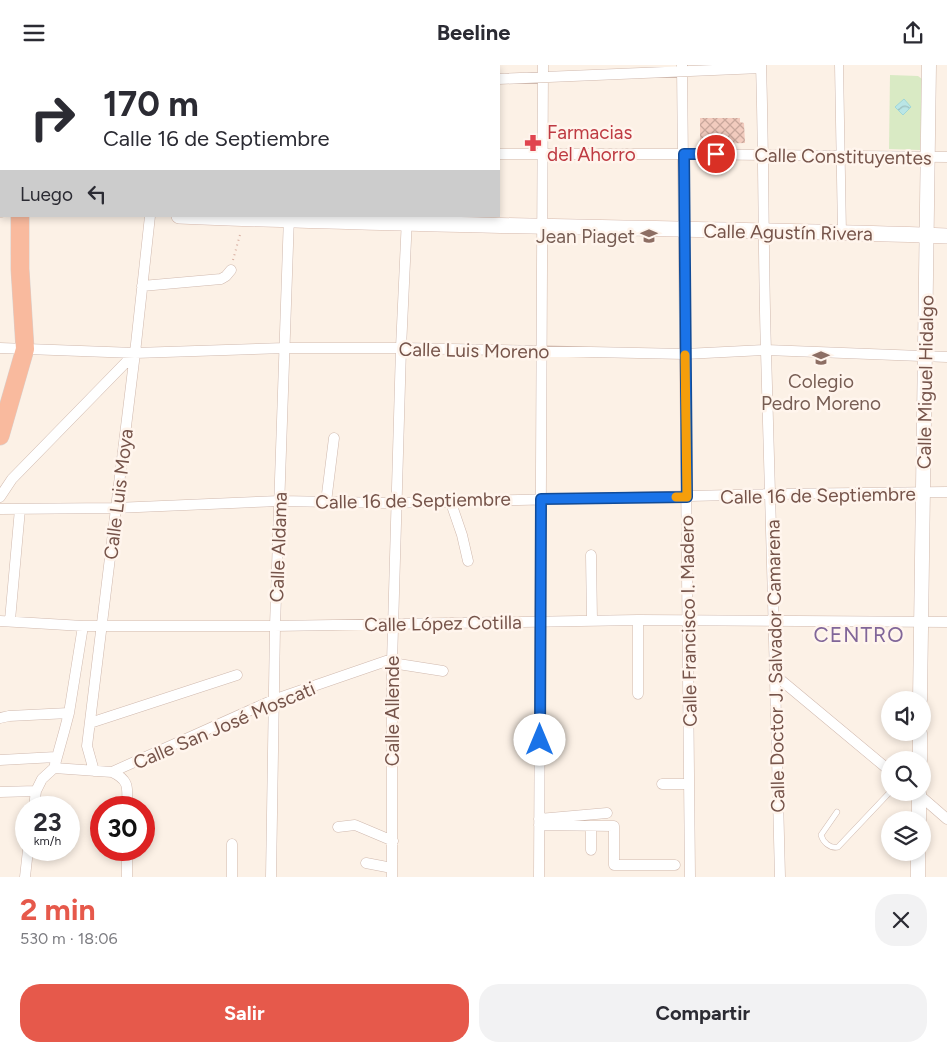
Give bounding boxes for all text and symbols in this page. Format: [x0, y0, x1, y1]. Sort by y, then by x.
icon: menu [20, 19, 48, 47]
text: Beeline [437, 19, 510, 46]
icon: share [899, 19, 927, 47]
text: 170 m [103, 83, 199, 125]
icon: right [20, 85, 85, 150]
place label: Farmacias del Ahorro [547, 121, 636, 166]
text: Calle 16 de Septiembre [103, 125, 330, 152]
pharmacy icon: Farmacias del Ahorro [523, 133, 543, 153]
pin [695, 133, 737, 175]
icon: arrive [702, 140, 730, 168]
street label: Calle Constituyentes [754, 143, 932, 170]
icon: left [83, 180, 111, 208]
text: Luego [20, 183, 73, 206]
street label: Calle Agustín Rivera [703, 220, 873, 245]
place label: Jean Piaget [536, 225, 635, 248]
school or university icon: Jean Piaget [639, 226, 659, 246]
street label: Calle Miguel Hidalgo [912, 295, 939, 469]
street label: Calle Luis Moreno [398, 338, 550, 363]
school or university icon: Colegio Pedro Moreno [811, 348, 831, 368]
place label: Colegio Pedro Moreno [761, 370, 881, 415]
street label: Calle Luis Moya [99, 427, 138, 561]
street label: Calle 16 de Septiembre [720, 482, 916, 509]
street label: Calle 16 de Septiembre [315, 487, 511, 514]
street label: Calle Aldama [265, 491, 292, 603]
street label: Calle Francisco I. Madero [675, 515, 702, 727]
street label: Calle Doctor J. Salvador Camarena [761, 519, 790, 813]
street label: Calle López Cotilla [364, 611, 522, 636]
district label: CENTRO [814, 622, 904, 647]
street label: Calle Allende [381, 656, 404, 766]
street label: Calle San José Moscati [130, 677, 319, 774]
map controls [881, 691, 931, 861]
button: sound [881, 691, 931, 741]
position arrow [513, 713, 565, 765]
button: search [881, 751, 931, 801]
speed limit sign: 30 [90, 796, 155, 861]
text: 23 [33, 807, 62, 837]
button: layers [881, 811, 931, 861]
text: km/h [34, 834, 61, 848]
text: 2 min [20, 891, 96, 928]
button: close [875, 894, 927, 946]
text: 530 m · 18:06 [20, 929, 118, 948]
button: Salir [20, 984, 469, 1042]
button: Compartir [479, 984, 927, 1042]

